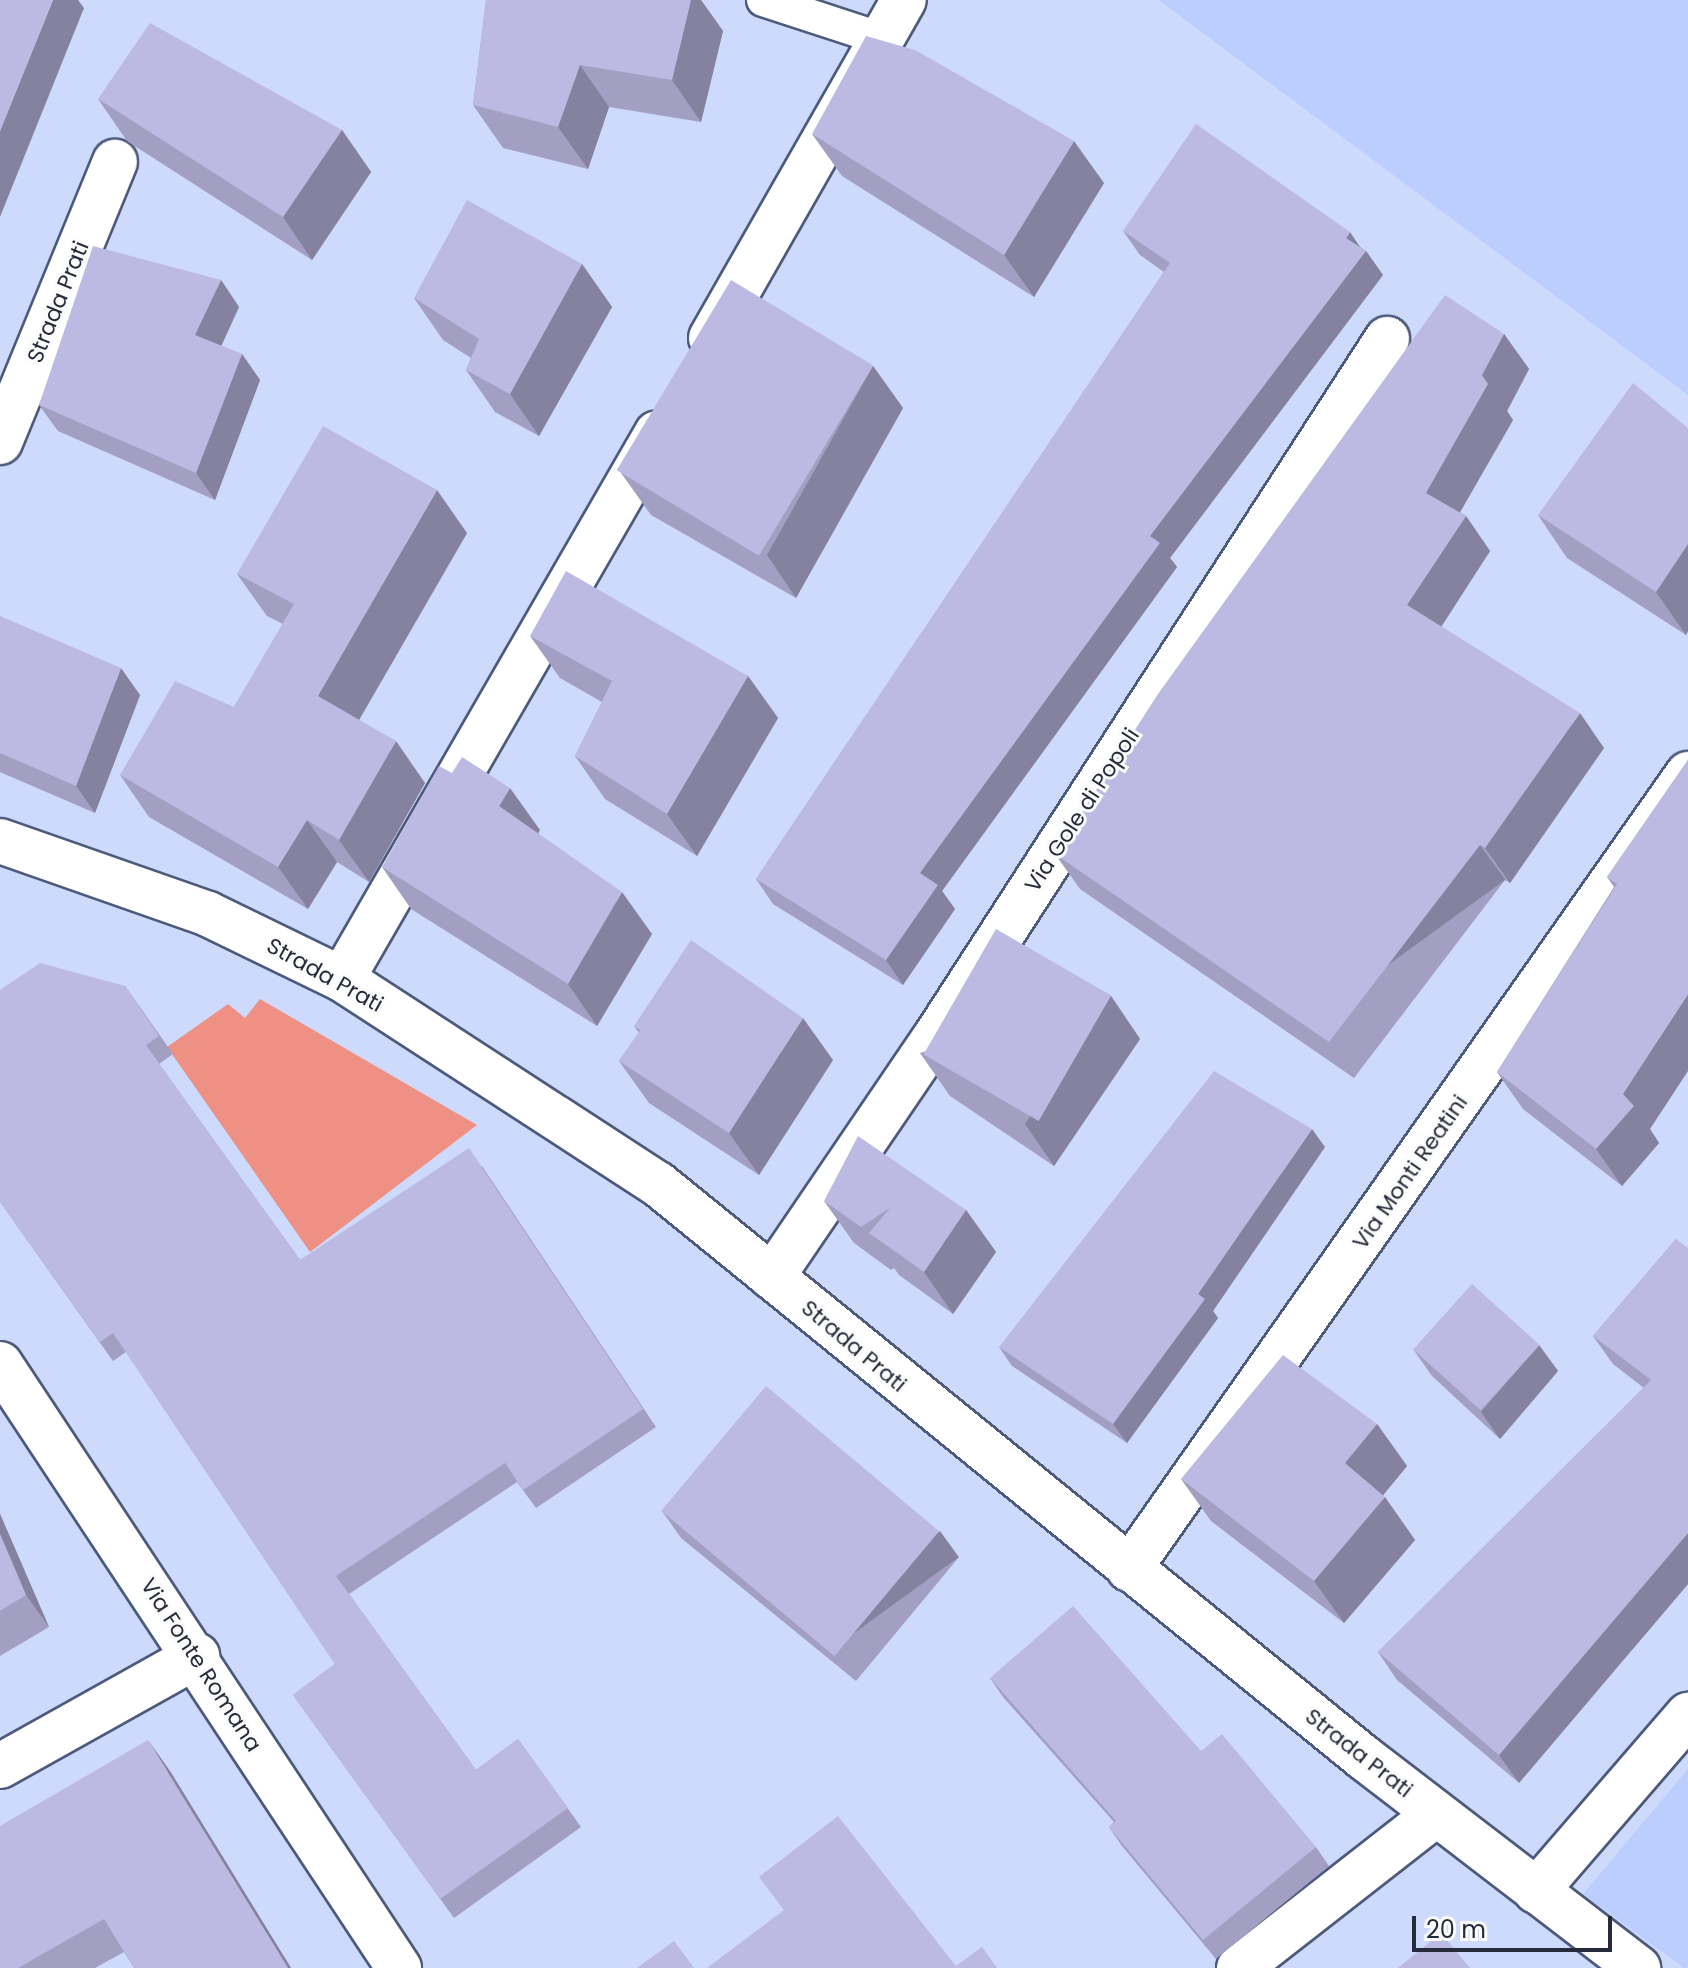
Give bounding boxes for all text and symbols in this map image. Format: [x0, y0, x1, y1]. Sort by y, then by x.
street label: Strada Prati [22, 237, 94, 367]
street label: Via Gole di Popoli [1019, 723, 1145, 897]
street label: Strada Prati [262, 932, 388, 1018]
street label: Via Monti Reatini [1347, 1090, 1473, 1254]
street label: Strada Prati [796, 1294, 912, 1398]
street label: Via Fonte Romana [135, 1573, 267, 1757]
street label: Strada Prati [1300, 1703, 1418, 1803]
scale bar [1416, 1900, 1616, 1950]
text: 20 m [1426, 1913, 1486, 1946]

